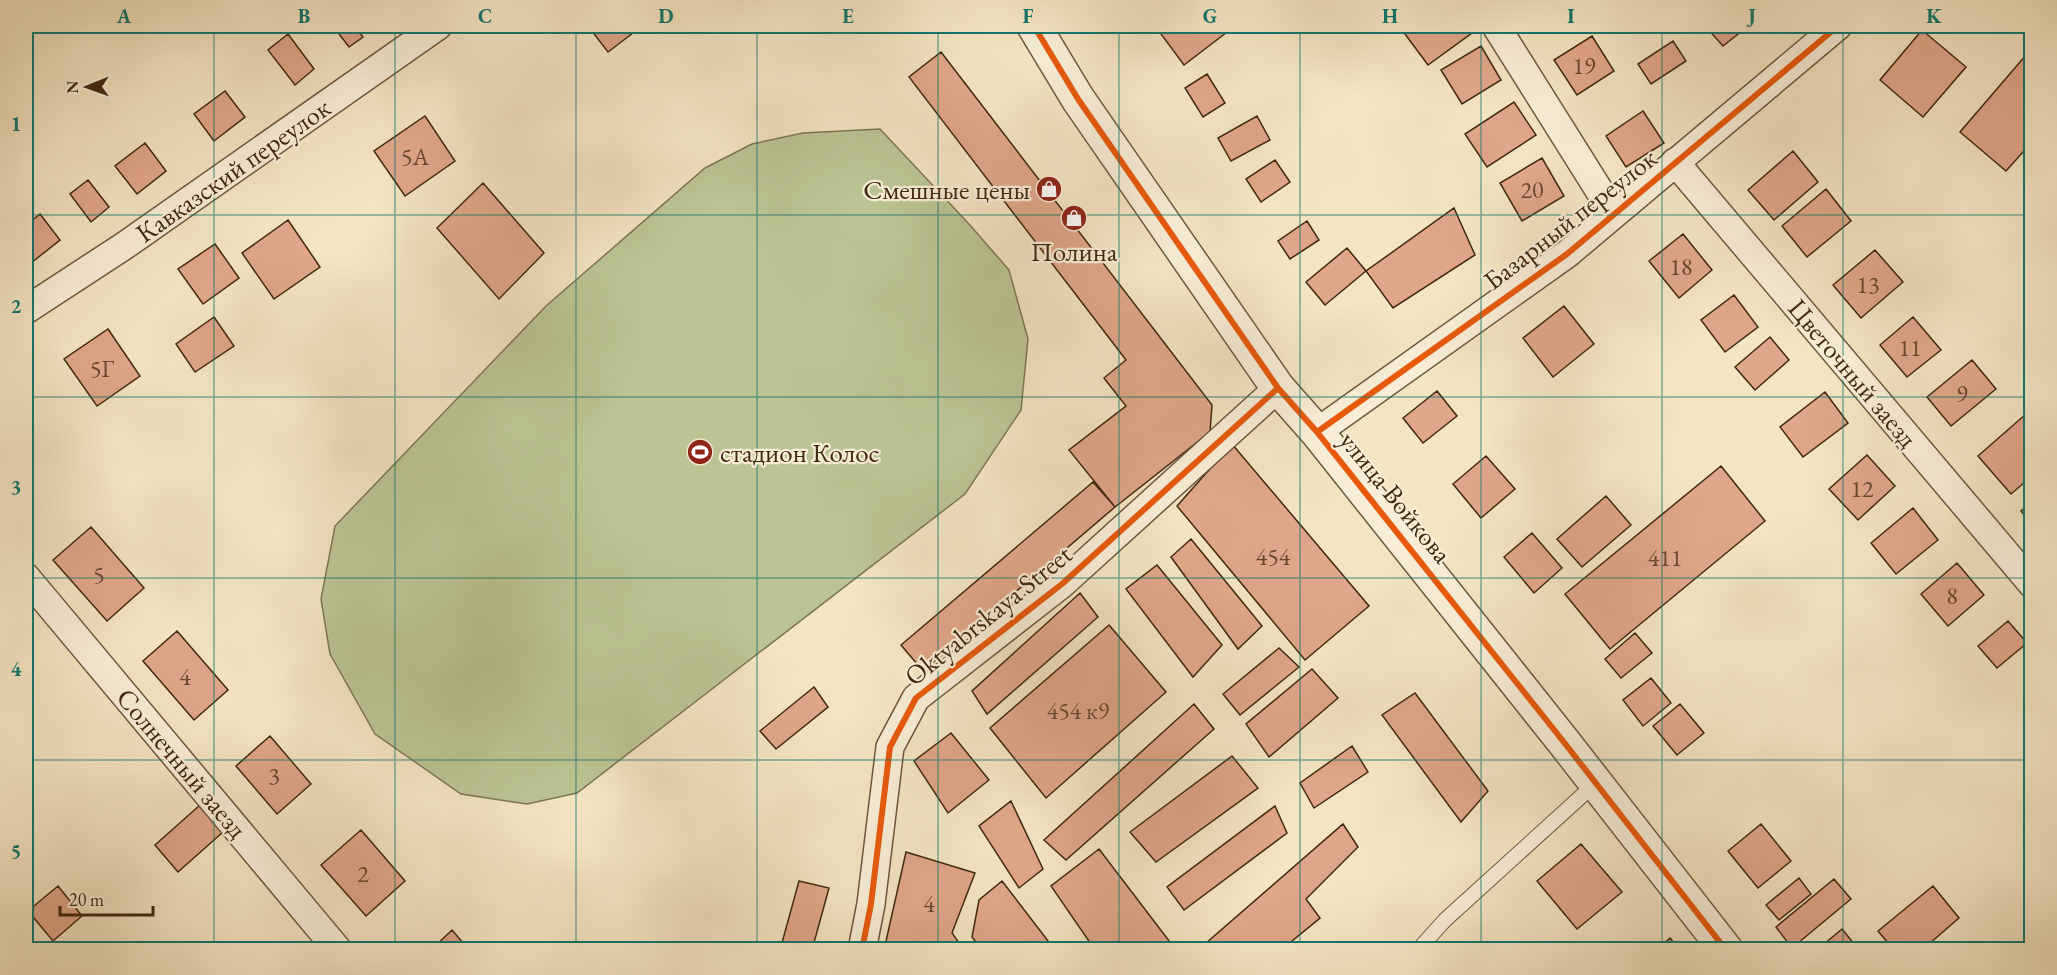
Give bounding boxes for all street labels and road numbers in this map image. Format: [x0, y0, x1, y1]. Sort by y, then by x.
street label: Кавказский переулок [129, 90, 337, 250]
street label: Базарный переулок [1476, 140, 1664, 298]
street label: Цветочный заезд [1781, 291, 1925, 455]
street label: улица Войкова [1332, 424, 1460, 570]
street label: Oktyabrskaya Street [897, 536, 1079, 693]
street label: Солнечный заезд [109, 681, 255, 845]

